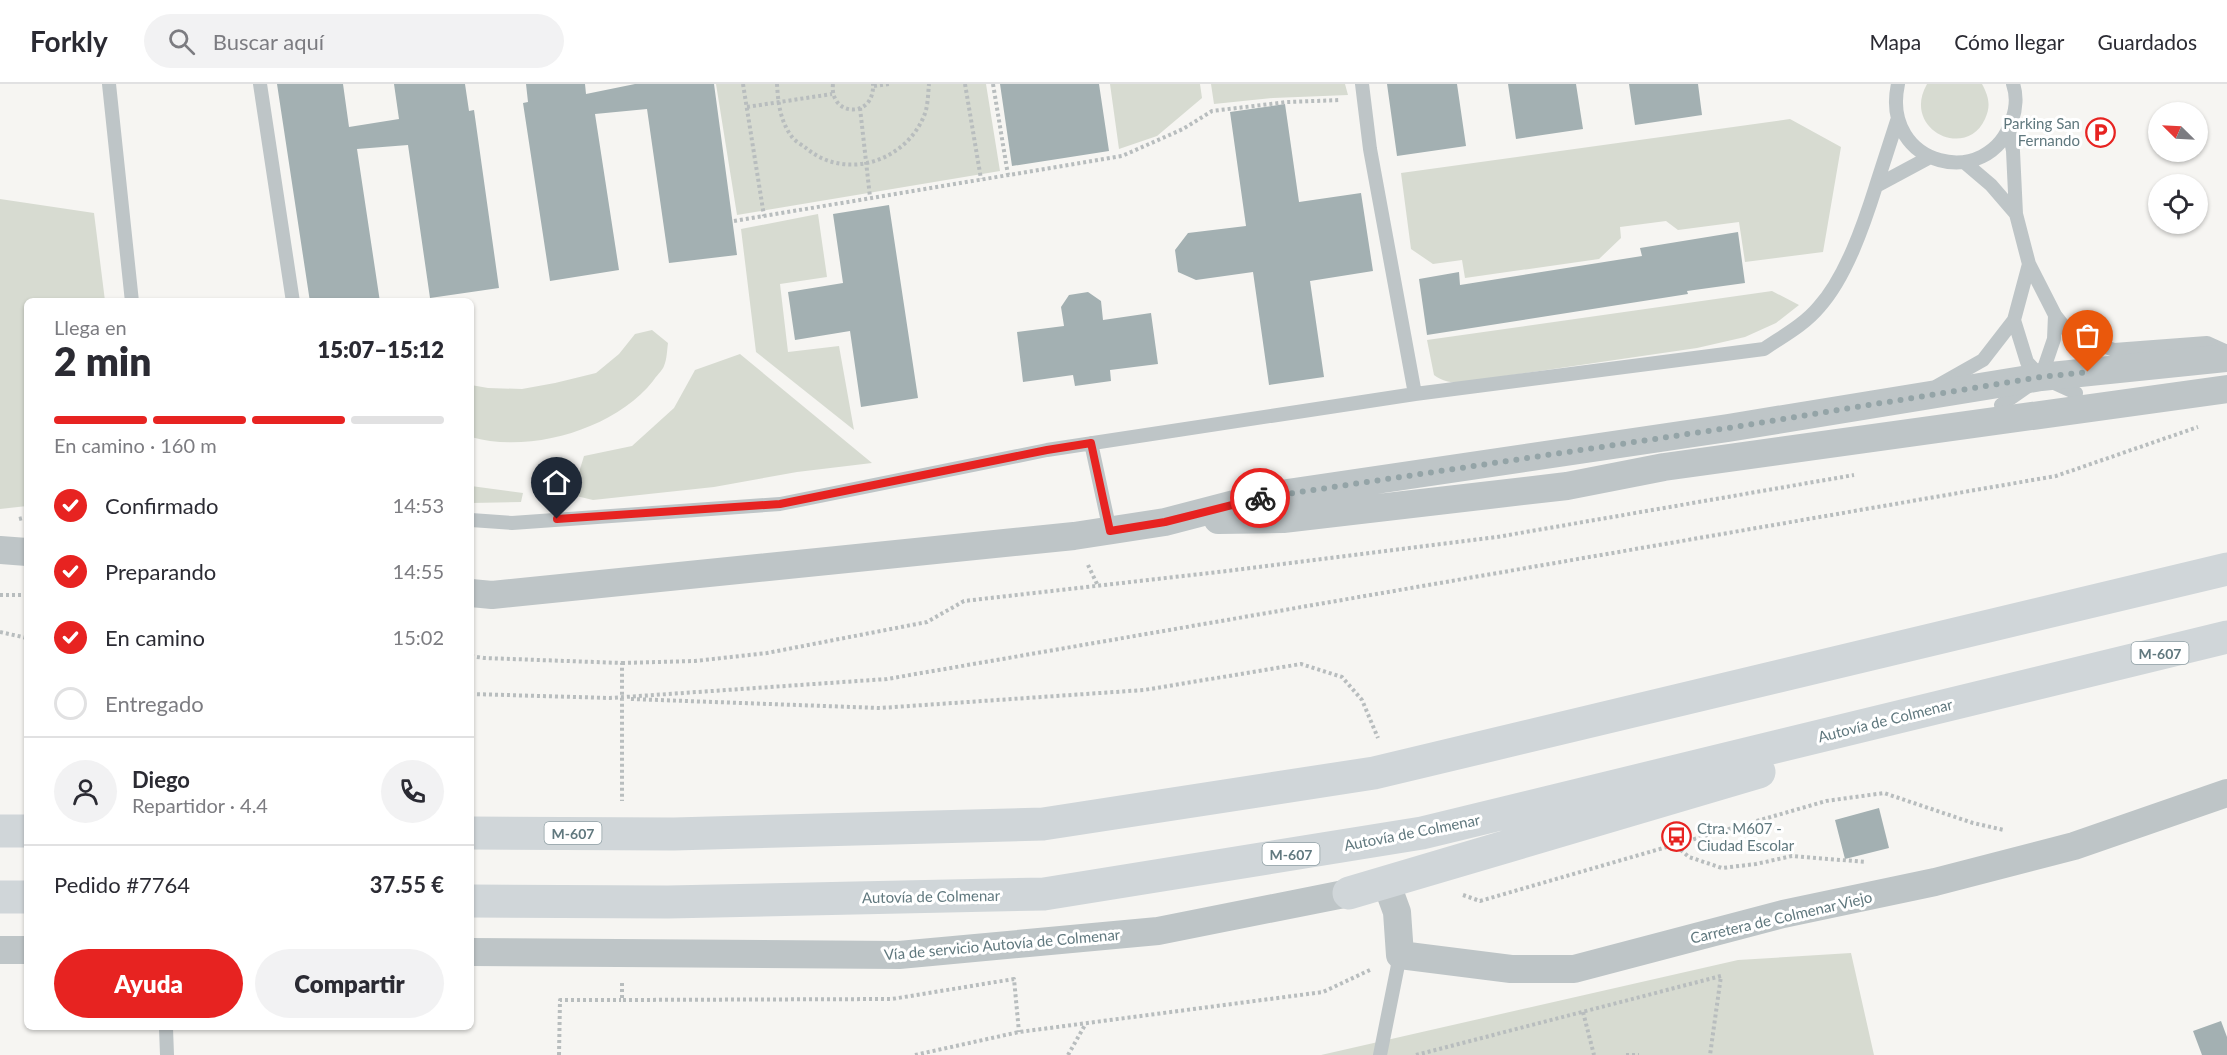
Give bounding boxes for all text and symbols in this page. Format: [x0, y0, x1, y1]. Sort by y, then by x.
search box [144, 14, 564, 68]
text: Forkly [30, 24, 108, 58]
icon: search [165, 25, 198, 58]
text: Buscar aquí [213, 28, 324, 55]
text: Mapa [1869, 29, 1921, 54]
text: Cómo llegar [1954, 29, 2065, 54]
text: Guardados [2098, 29, 2197, 54]
north arrow [2148, 102, 2208, 162]
map controls [2148, 102, 2208, 234]
place label: Parking San Fernando [2003, 114, 2080, 149]
parking icon: Parking San Fernando [2085, 116, 2117, 148]
button: locate [2148, 174, 2208, 234]
pin [2062, 310, 2113, 372]
text: Llega en [54, 315, 127, 339]
icon: bag [2071, 319, 2104, 352]
text: 15:07–15:12 [318, 336, 444, 363]
text: 2 min [54, 338, 151, 384]
text: En camino · 160 m [54, 433, 217, 457]
pin [531, 457, 582, 519]
icon: home [540, 466, 573, 499]
courier [1230, 468, 1290, 528]
icon: bike [1244, 482, 1277, 515]
icon: check [54, 489, 87, 522]
text: Confirmado [105, 492, 218, 519]
text: 14:53 [393, 493, 444, 517]
icon: check [54, 555, 87, 588]
text: Preparando [105, 558, 216, 585]
text: 14:55 [393, 559, 444, 583]
icon: check [54, 621, 87, 654]
text: En camino [105, 624, 205, 651]
text: 15:02 [393, 625, 444, 649]
road number: M-607 [2132, 642, 2188, 664]
text: Entregado [105, 690, 204, 717]
street label: Autovía de Colmenar [1816, 694, 1955, 745]
button: person [54, 760, 117, 823]
button: phone [381, 760, 444, 823]
text: Diego [132, 766, 190, 793]
text: Repartidor · 4.4 [132, 793, 268, 817]
street label: Autovía de Colmenar [1342, 810, 1482, 854]
place label: Ctra. M607 - Ciudad Escolar [1697, 819, 1795, 854]
bus stop icon: Ctra. M607 - Ciudad Escolar [1660, 821, 1692, 853]
road number: M-607 [544, 822, 602, 844]
road number: M-607 [1262, 843, 1320, 865]
text: Pedido #7764 [54, 871, 190, 898]
text: 37.55 € [370, 871, 444, 898]
street label: Autovía de Colmenar [862, 886, 1001, 906]
street label: Carretera de Colmenar Viejo [1688, 887, 1874, 947]
street label: Vía de servicio Autovía de Colmenar [883, 925, 1121, 963]
button: Ayuda [54, 949, 243, 1018]
button: Compartir [255, 949, 444, 1018]

